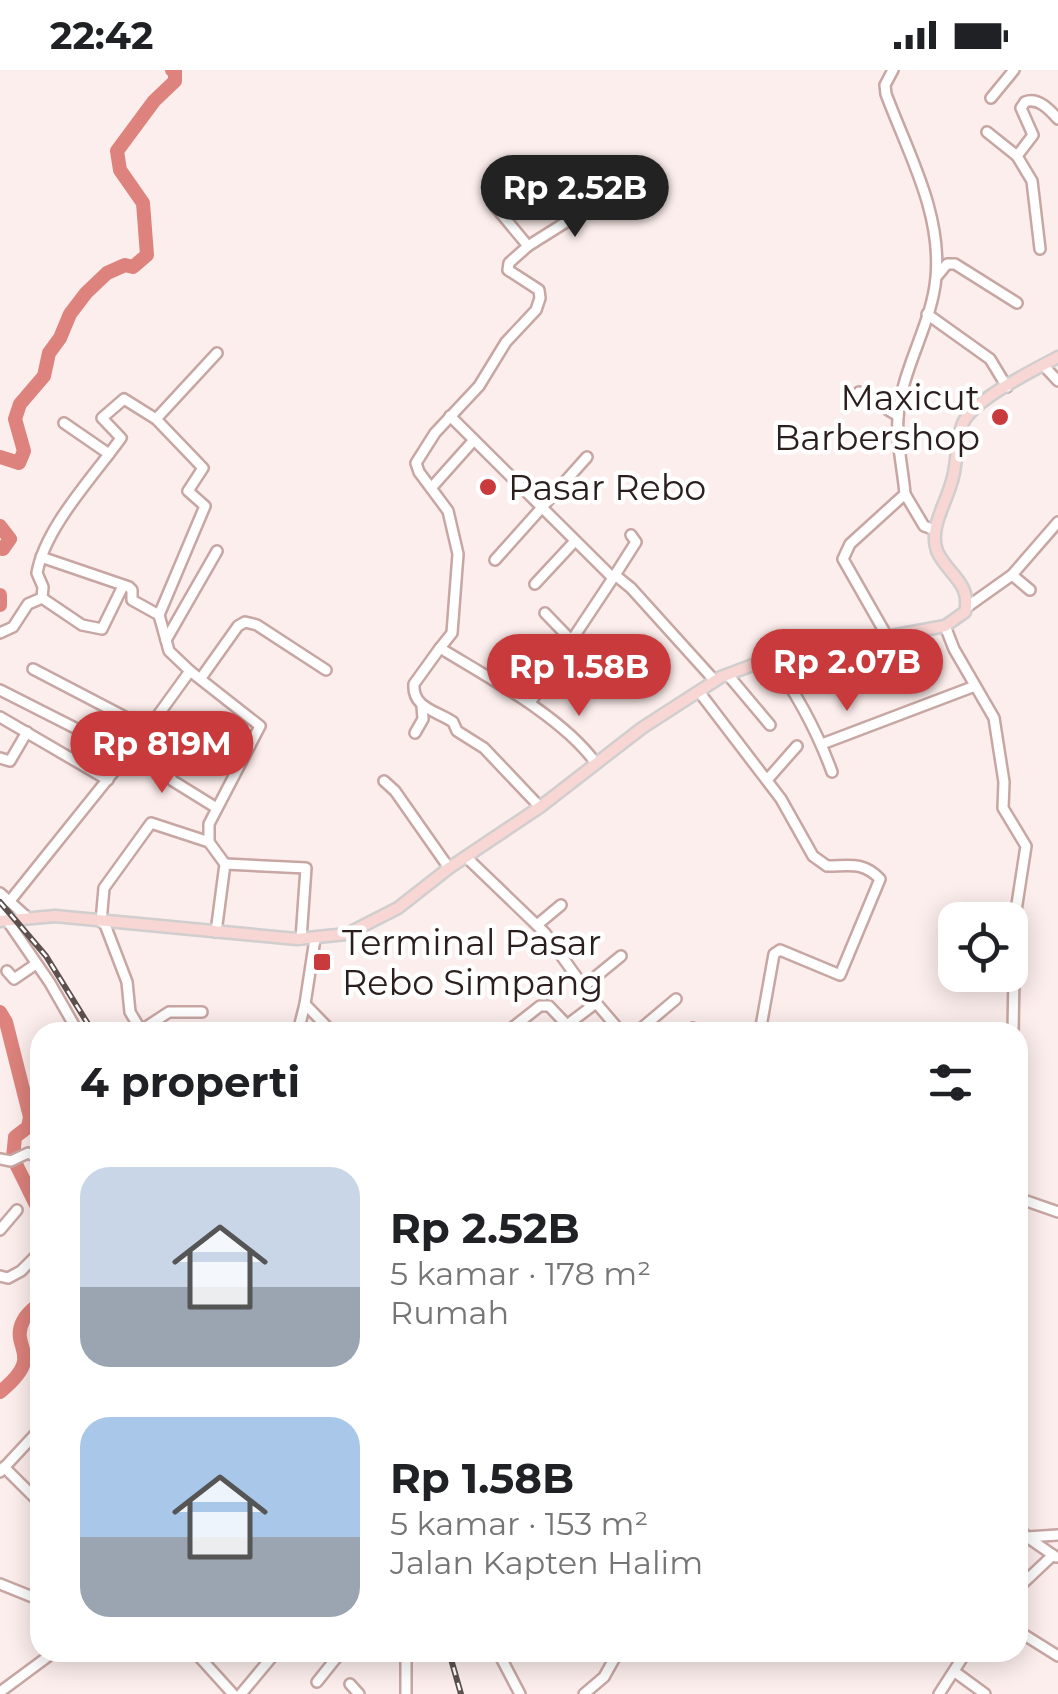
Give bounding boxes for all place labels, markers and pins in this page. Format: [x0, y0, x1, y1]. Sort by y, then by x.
pin: Rp 2.52B [472, 155, 678, 240]
place label: Maxicut Barbershop [774, 376, 980, 459]
marker: Maxicut Barbershop [989, 406, 1011, 428]
place label: Pasar Rebo [508, 466, 706, 509]
marker: Pasar Rebo [477, 476, 499, 498]
pin: Rp 2.07B [744, 629, 950, 714]
pin: Rp 1.58B [476, 634, 682, 719]
pin: Rp 819M [70, 711, 254, 796]
place label: Terminal Pasar Rebo Simpang [342, 921, 603, 1004]
marker: Terminal Pasar Rebo Simpang [311, 951, 333, 973]

